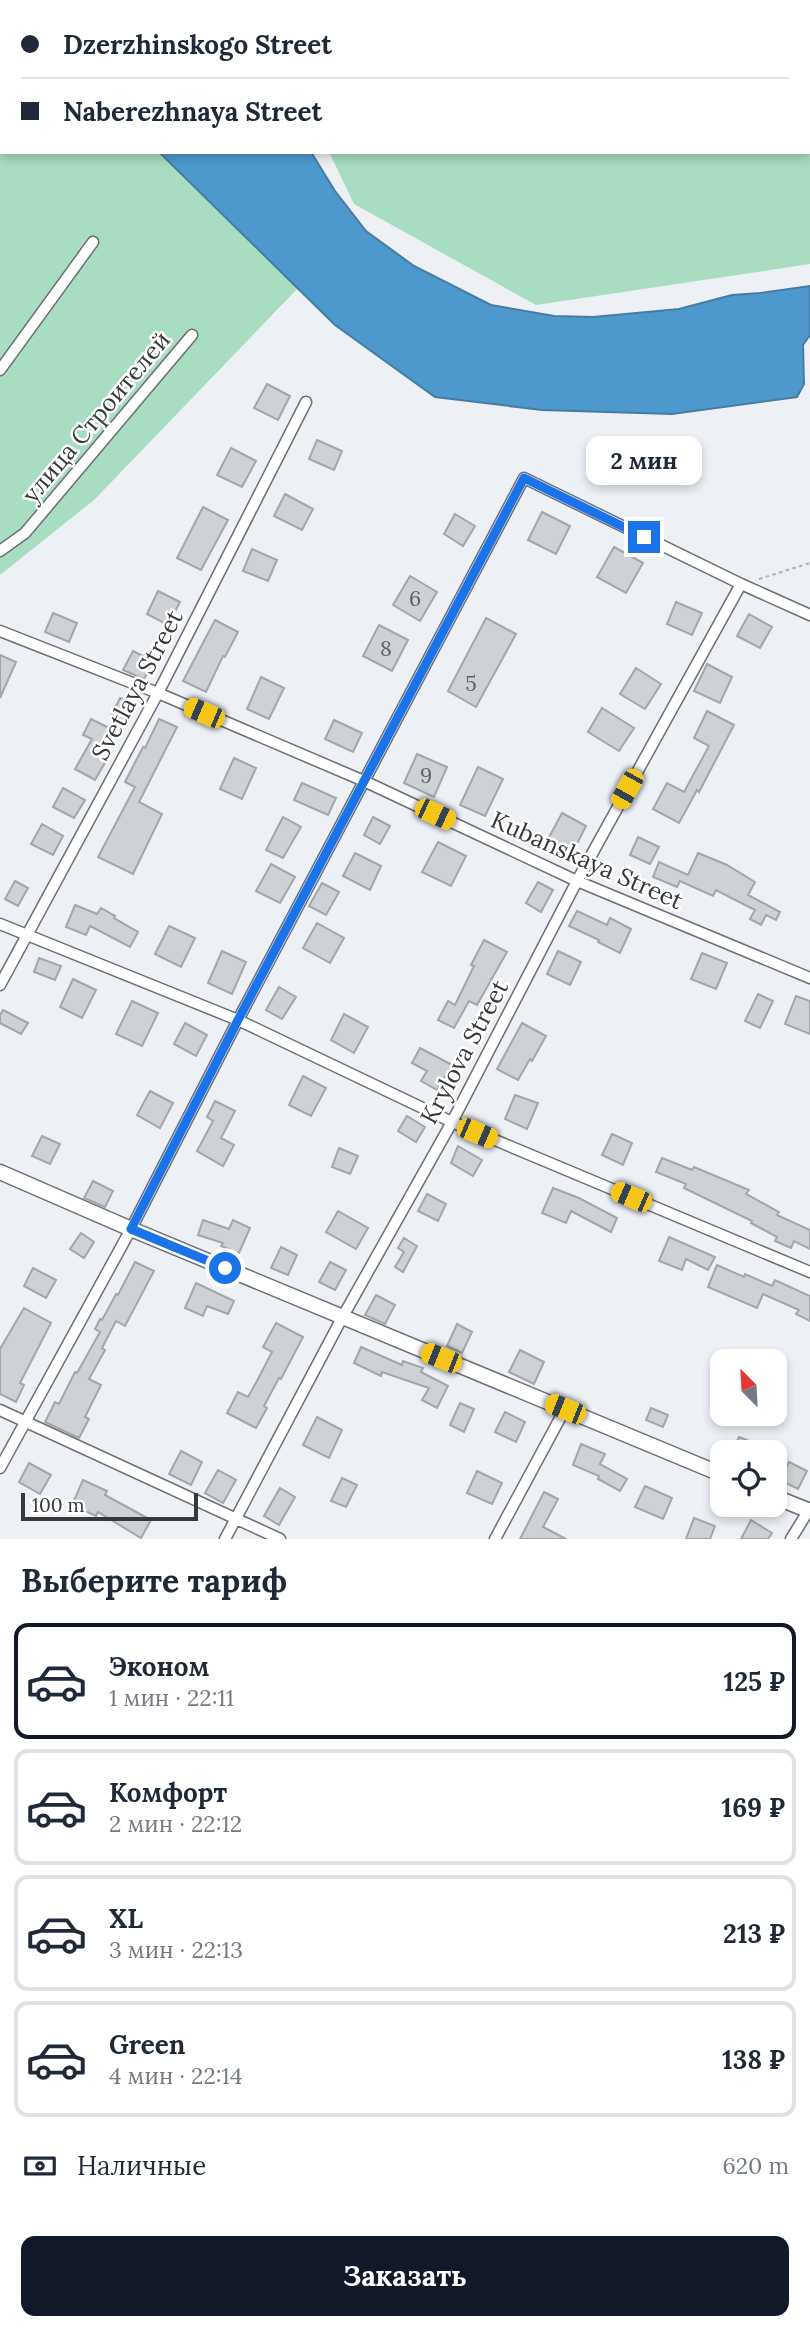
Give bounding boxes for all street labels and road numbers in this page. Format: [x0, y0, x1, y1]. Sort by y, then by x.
street label: улица Строителей [15, 325, 177, 509]
street label: Svetlaya Street [84, 604, 190, 765]
street label: Kubanskaya Street [486, 804, 688, 917]
street label: Krylova Street [413, 974, 515, 1129]

